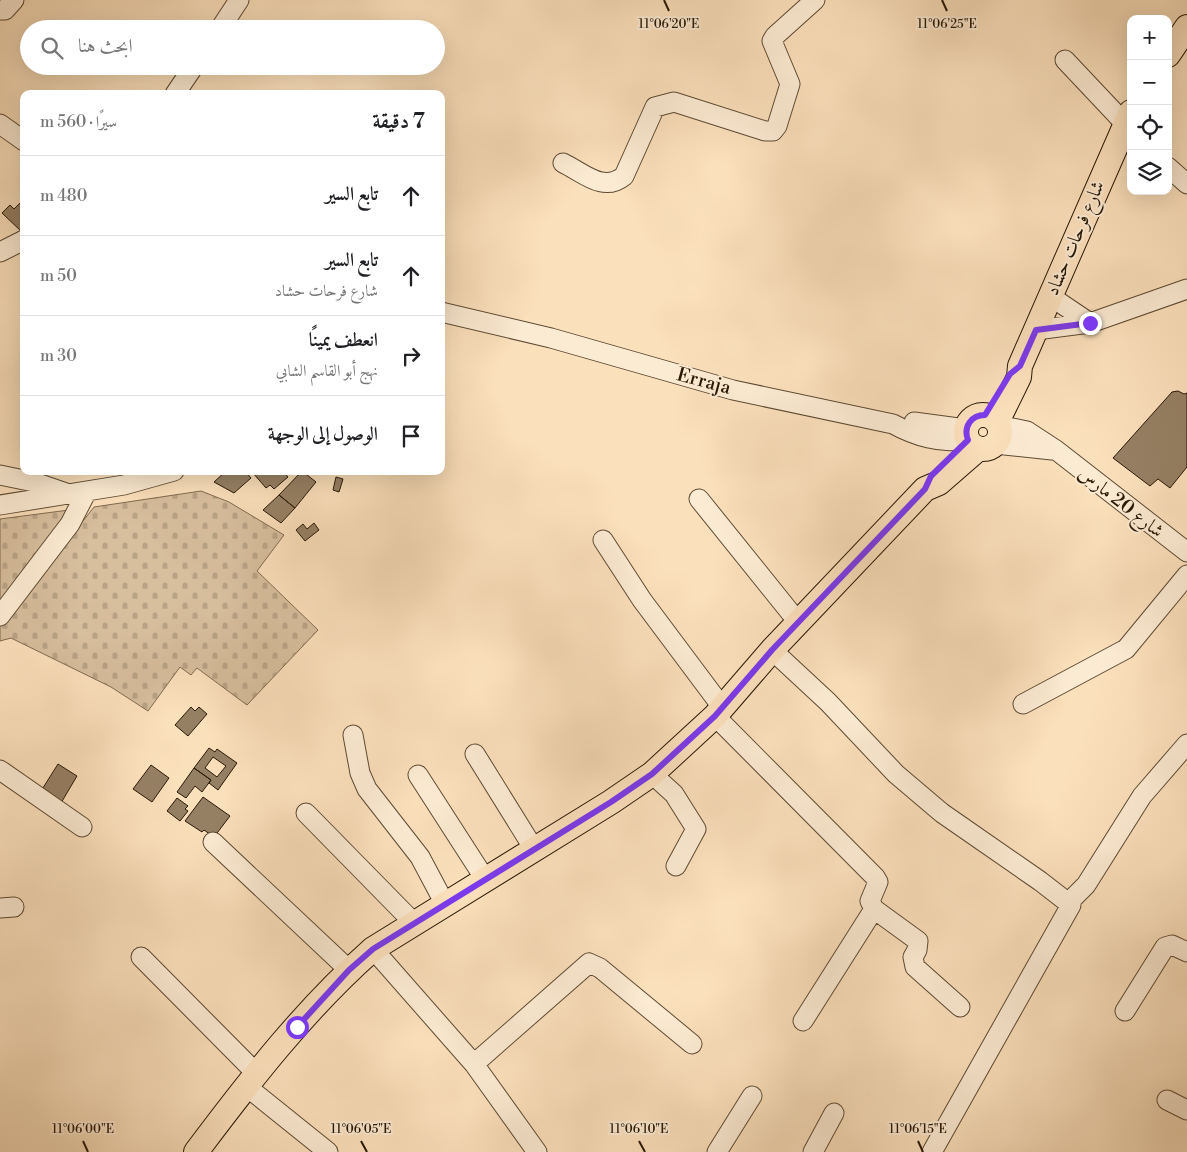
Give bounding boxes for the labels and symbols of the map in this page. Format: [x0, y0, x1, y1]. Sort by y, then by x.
text: 11°06'20"E [639, 17, 699, 32]
text: 11°06'25"E [917, 17, 977, 32]
street label: شارع فرحات حشاد [1040, 177, 1113, 300]
route end [1079, 312, 1102, 335]
street label: Erraja [674, 362, 734, 400]
street label: شارع 20 مارس [1071, 461, 1169, 545]
route start [286, 1016, 309, 1039]
text: 11°06'00"E [52, 1122, 114, 1137]
text: 11°06'05"E [331, 1122, 391, 1137]
text: 11°06'10"E [610, 1122, 668, 1137]
text: 11°06'15"E [889, 1122, 947, 1137]

